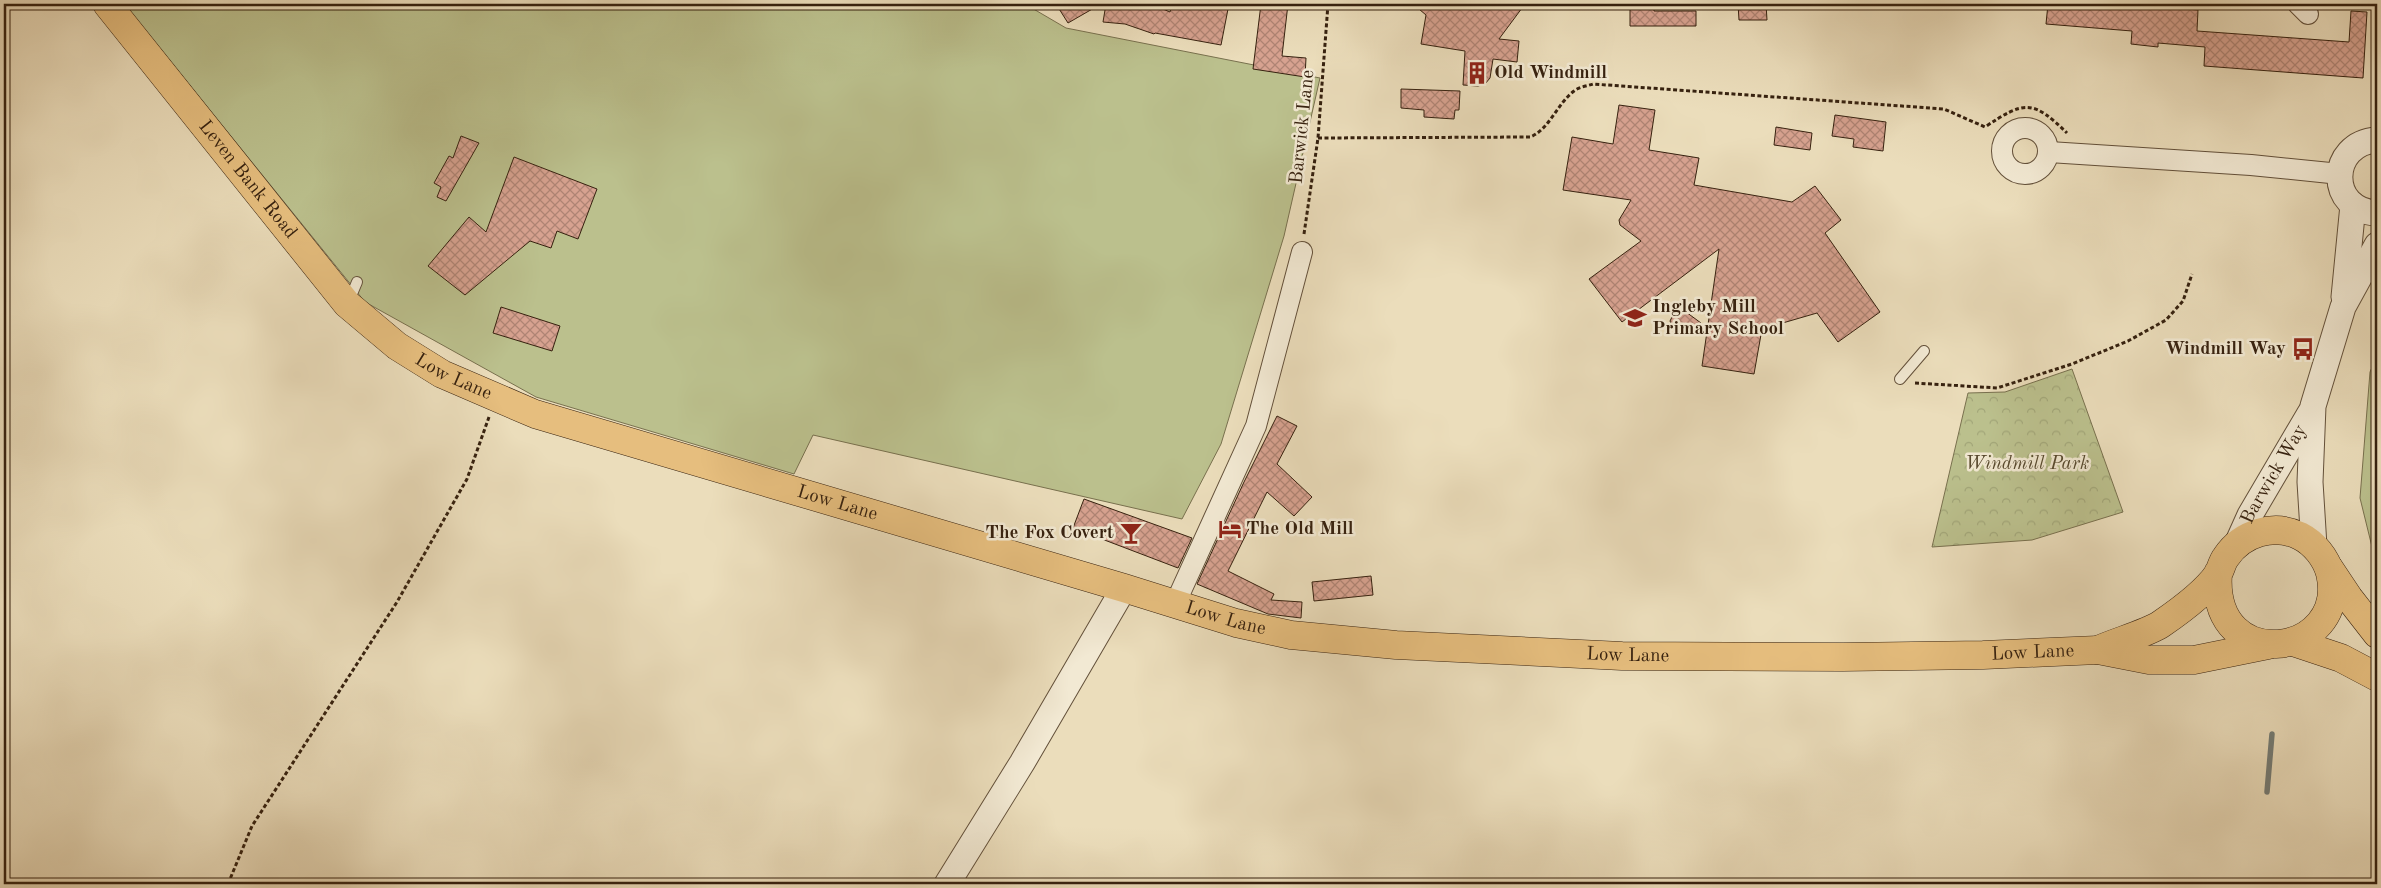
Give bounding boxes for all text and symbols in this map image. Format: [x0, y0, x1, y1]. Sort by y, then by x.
building icon: Old Windmill [1464, 60, 1490, 86]
place label: Old Windmill [1494, 64, 1607, 83]
street label: Barwick Lane [1288, 69, 1318, 185]
street label: Leven Bank Road [195, 117, 300, 242]
place label: Ingleby Mill Primary School [1652, 298, 1784, 339]
school or university icon: Ingleby Mill Primary School [1622, 305, 1648, 331]
bus stop icon: Windmill Way [2290, 336, 2316, 362]
place label: Windmill Way [2165, 340, 2286, 359]
street label: Low Lane [411, 350, 494, 404]
street label: Barwick Way [2238, 421, 2310, 527]
park label: Windmill Park [1965, 455, 2089, 474]
street label: Low Lane [795, 482, 880, 524]
hotel icon: The Old Mill [1217, 516, 1243, 542]
bar icon: The Fox Covert [1118, 520, 1144, 546]
place label: The Old Mill [1246, 520, 1354, 539]
place label: The Fox Covert [985, 524, 1114, 543]
street label: Low Lane [1183, 598, 1268, 639]
street label: Low Lane [1991, 642, 2075, 664]
street label: Low Lane [1586, 645, 1669, 666]

